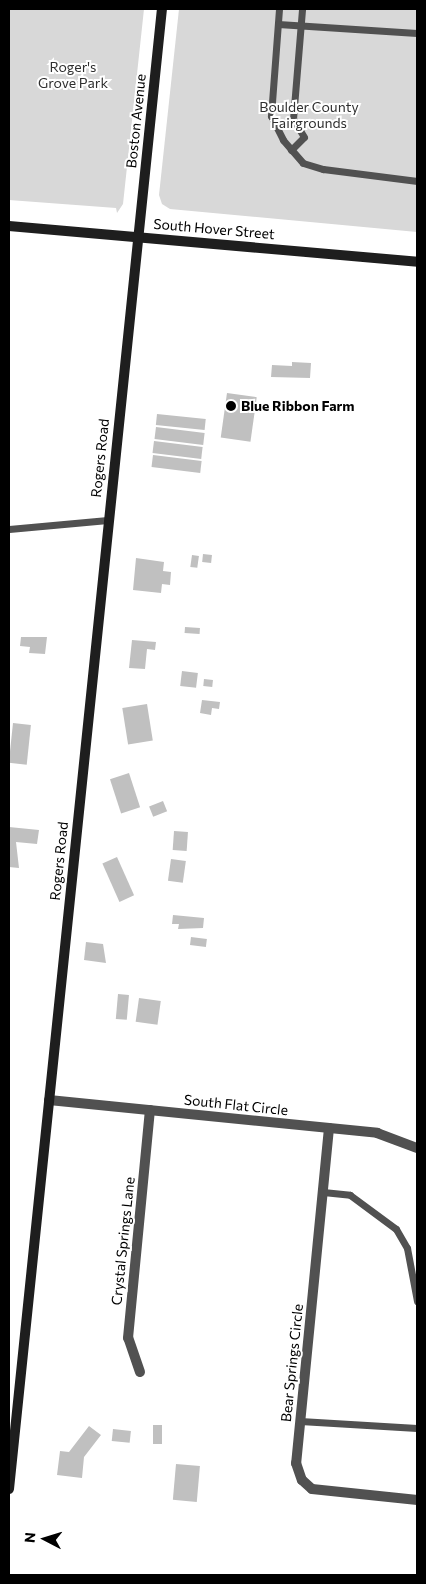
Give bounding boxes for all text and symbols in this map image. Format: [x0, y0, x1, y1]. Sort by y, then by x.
park label: Roger's Grove Park [38, 59, 108, 92]
street label: Boston Avenue [123, 73, 149, 169]
park label: Boulder County Fairgrounds [259, 99, 359, 132]
street label: South Hover Street [153, 215, 275, 243]
place label: Blue Ribbon Farm [241, 398, 355, 414]
marker: Blue Ribbon Farm [225, 400, 237, 412]
street label: Rogers Road [88, 418, 112, 498]
street label: Rogers Road [47, 821, 71, 901]
street label: South Flat Circle [183, 1091, 289, 1119]
street label: Crystal Springs Lane [108, 1176, 138, 1306]
street label: Bear Springs Circle [277, 1303, 307, 1423]
north arrow [20, 1514, 70, 1564]
text: N [21, 1532, 38, 1544]

